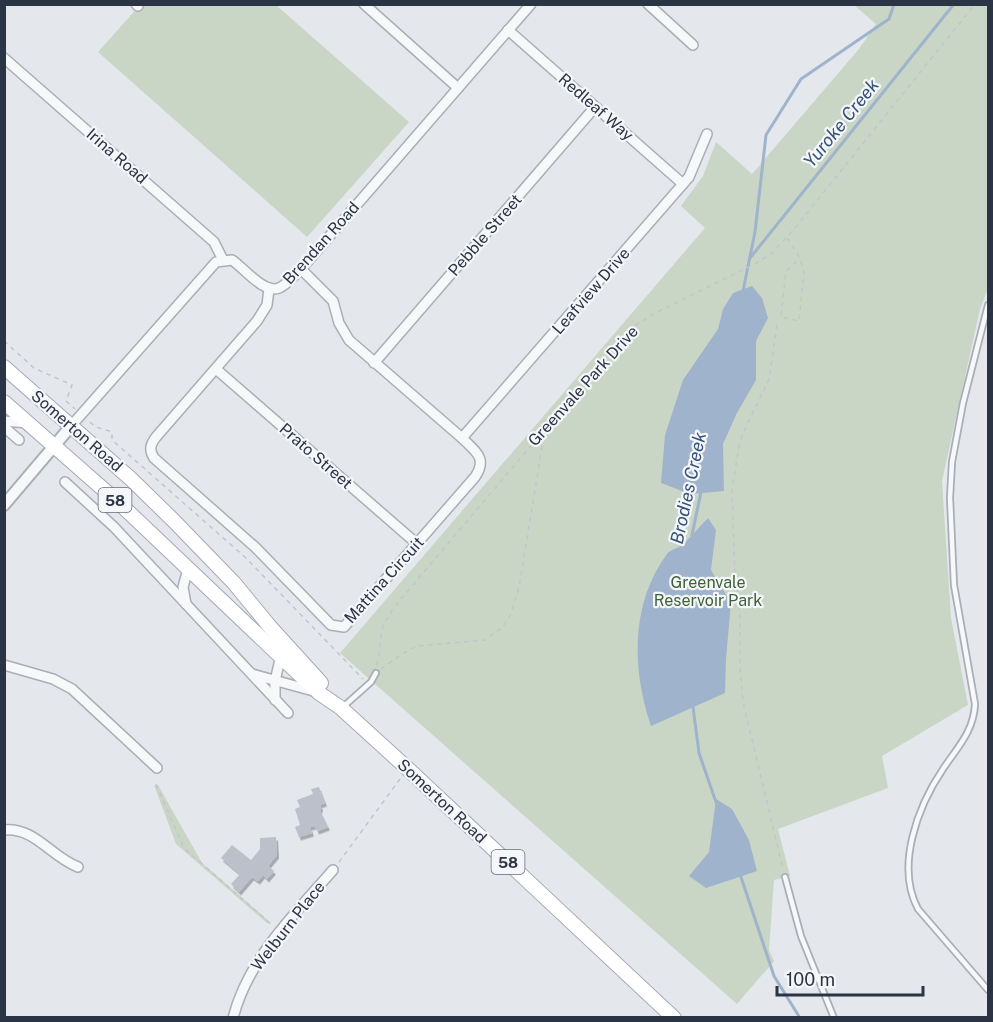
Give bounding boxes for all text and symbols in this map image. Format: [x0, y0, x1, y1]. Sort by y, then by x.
street label: Redleaf Way [555, 69, 638, 145]
water label: Yuroke Creek [799, 74, 883, 171]
street label: Irina Road [83, 124, 151, 188]
street label: Pebble Street [444, 190, 526, 280]
street label: Brendan Road [279, 198, 363, 288]
street label: Leafview Drive [548, 244, 634, 338]
street label: Greenvale Park Drive [524, 322, 642, 450]
street label: Somerton Road [27, 386, 127, 476]
street label: Prato Street [276, 419, 356, 493]
water label: Brodies Creek [666, 430, 710, 546]
road number: 58 [98, 488, 132, 512]
street label: Mattina Circuit [340, 533, 428, 627]
park label: Greenvale Reservoir Park [654, 573, 762, 610]
street label: Somerton Road [394, 755, 490, 847]
road number: 58 [492, 850, 524, 874]
street label: Welburn Place [247, 878, 329, 974]
scale bar [777, 959, 922, 997]
text: 100 m [786, 969, 835, 990]

